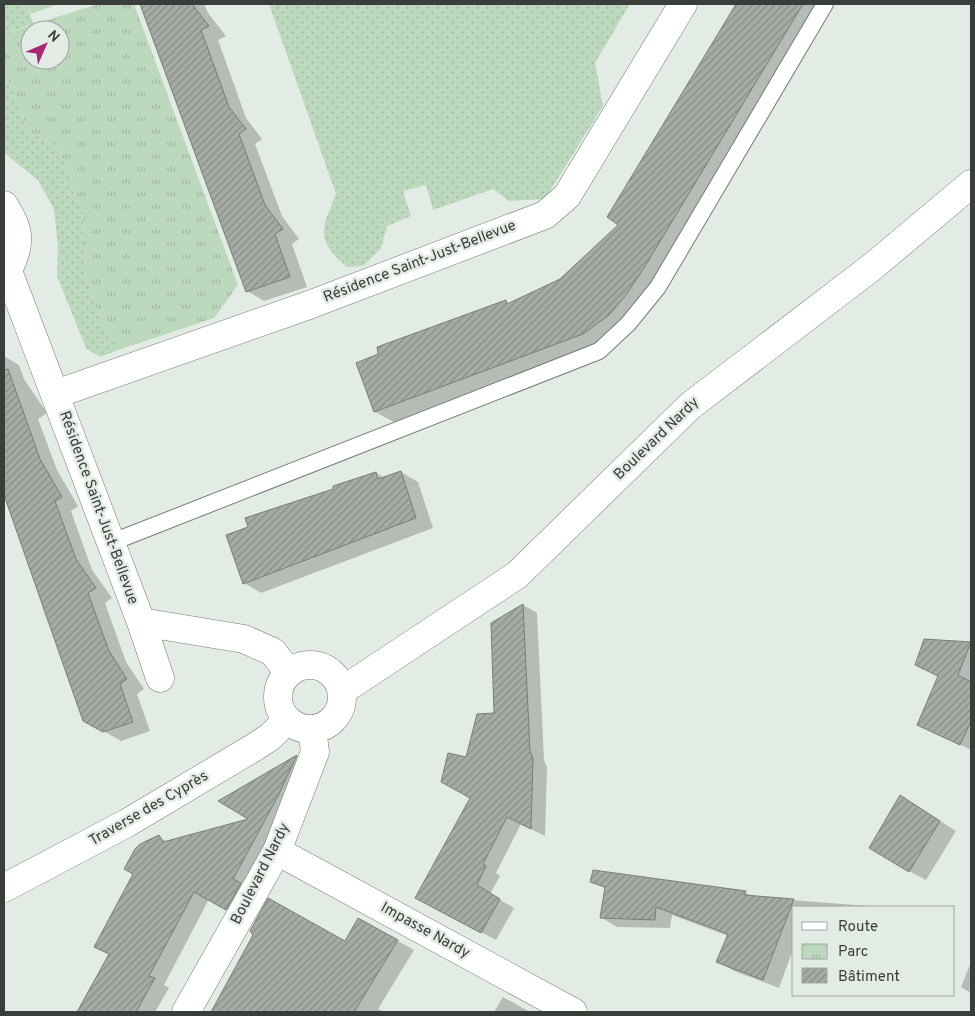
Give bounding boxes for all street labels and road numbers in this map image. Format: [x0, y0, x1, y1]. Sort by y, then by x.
street label: Résidence Saint-Just-Bellevue [321, 216, 519, 308]
street label: Boulevard Nardy [610, 393, 704, 485]
street label: Résidence Saint-Just-Bellevue [54, 408, 142, 608]
street label: Traverse des Cyprès [86, 767, 212, 851]
street label: Boulevard Nardy [227, 820, 295, 928]
street label: Impasse Nardy [377, 899, 473, 963]

